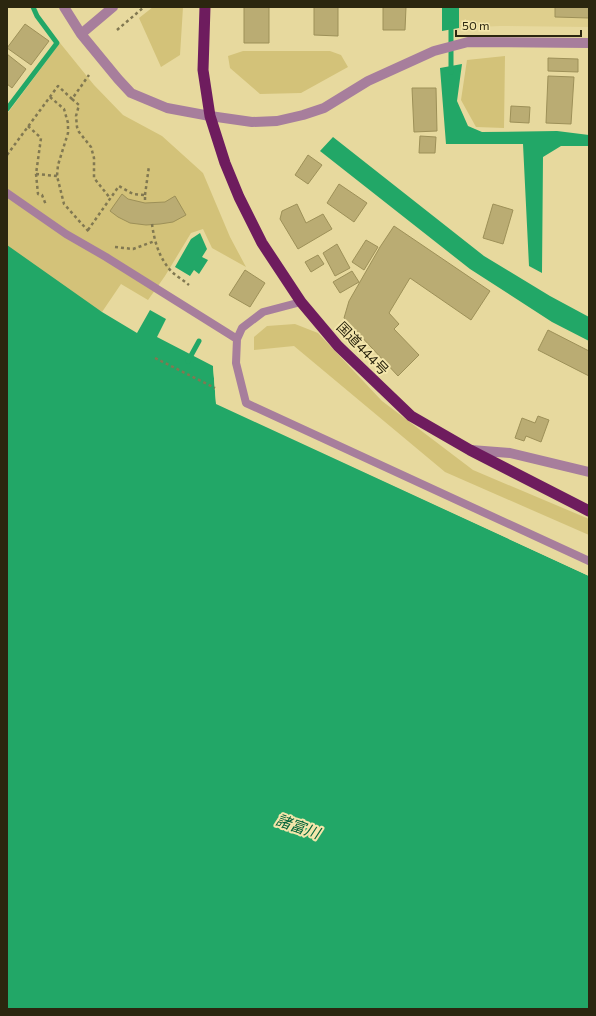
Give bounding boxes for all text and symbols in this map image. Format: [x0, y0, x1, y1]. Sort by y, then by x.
scale bar [456, 12, 581, 38]
text: 50 m [462, 18, 490, 32]
street label: 国道444号 [334, 318, 392, 378]
water label: 諸富川 [274, 810, 324, 842]

